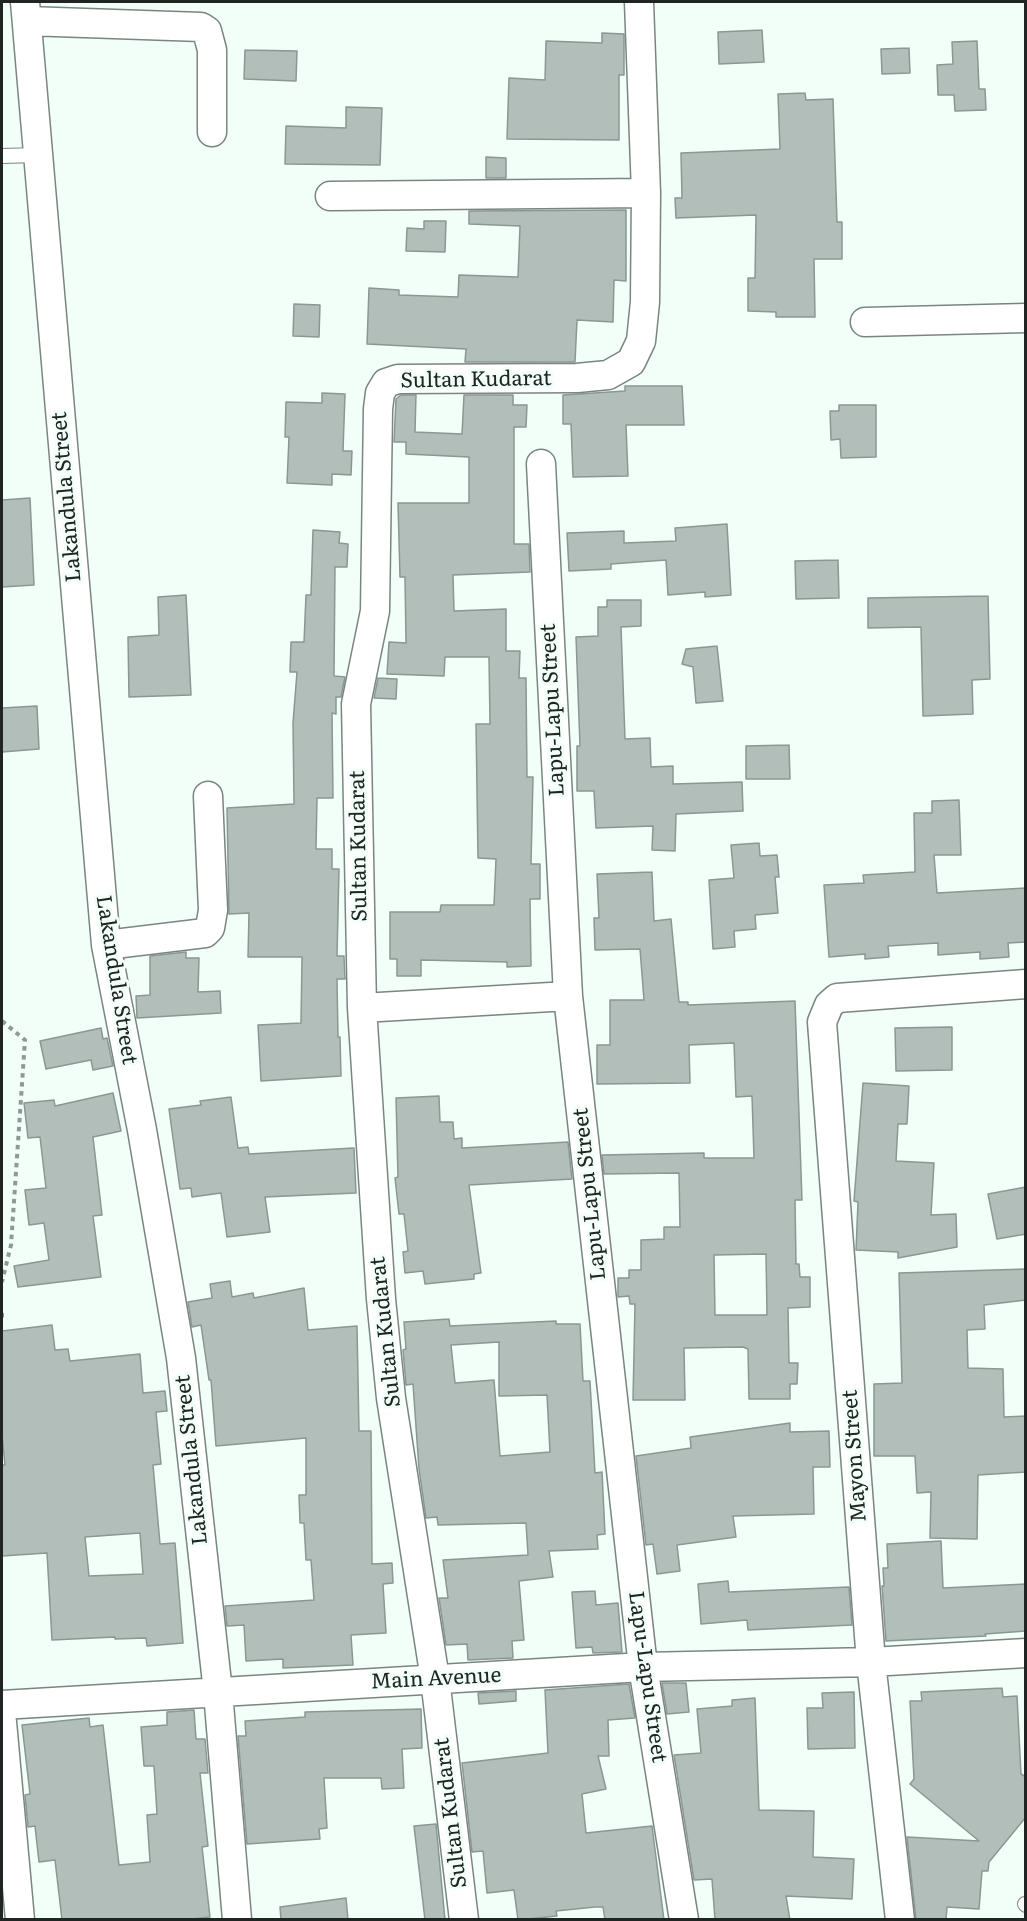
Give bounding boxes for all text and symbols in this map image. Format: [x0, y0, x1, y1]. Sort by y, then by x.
street label: Sultan Kudarat [400, 366, 552, 394]
street label: Lakandula Street [47, 411, 87, 583]
street label: Lapu-Lapu Street [536, 623, 570, 797]
street label: Sultan Kudarat [345, 770, 373, 922]
street label: Lakandula Street [90, 894, 142, 1066]
street label: Lapu-Lapu Street [568, 1107, 612, 1281]
street label: Sultan Kudarat [366, 1255, 406, 1409]
street label: Lakandula Street [171, 1374, 213, 1546]
street label: Mayon Street [838, 1389, 872, 1523]
street label: Lapu-Lapu Street [622, 1590, 672, 1764]
street label: Main Avenue [370, 1663, 502, 1695]
street label: Sultan Kudarat [429, 1736, 473, 1890]

